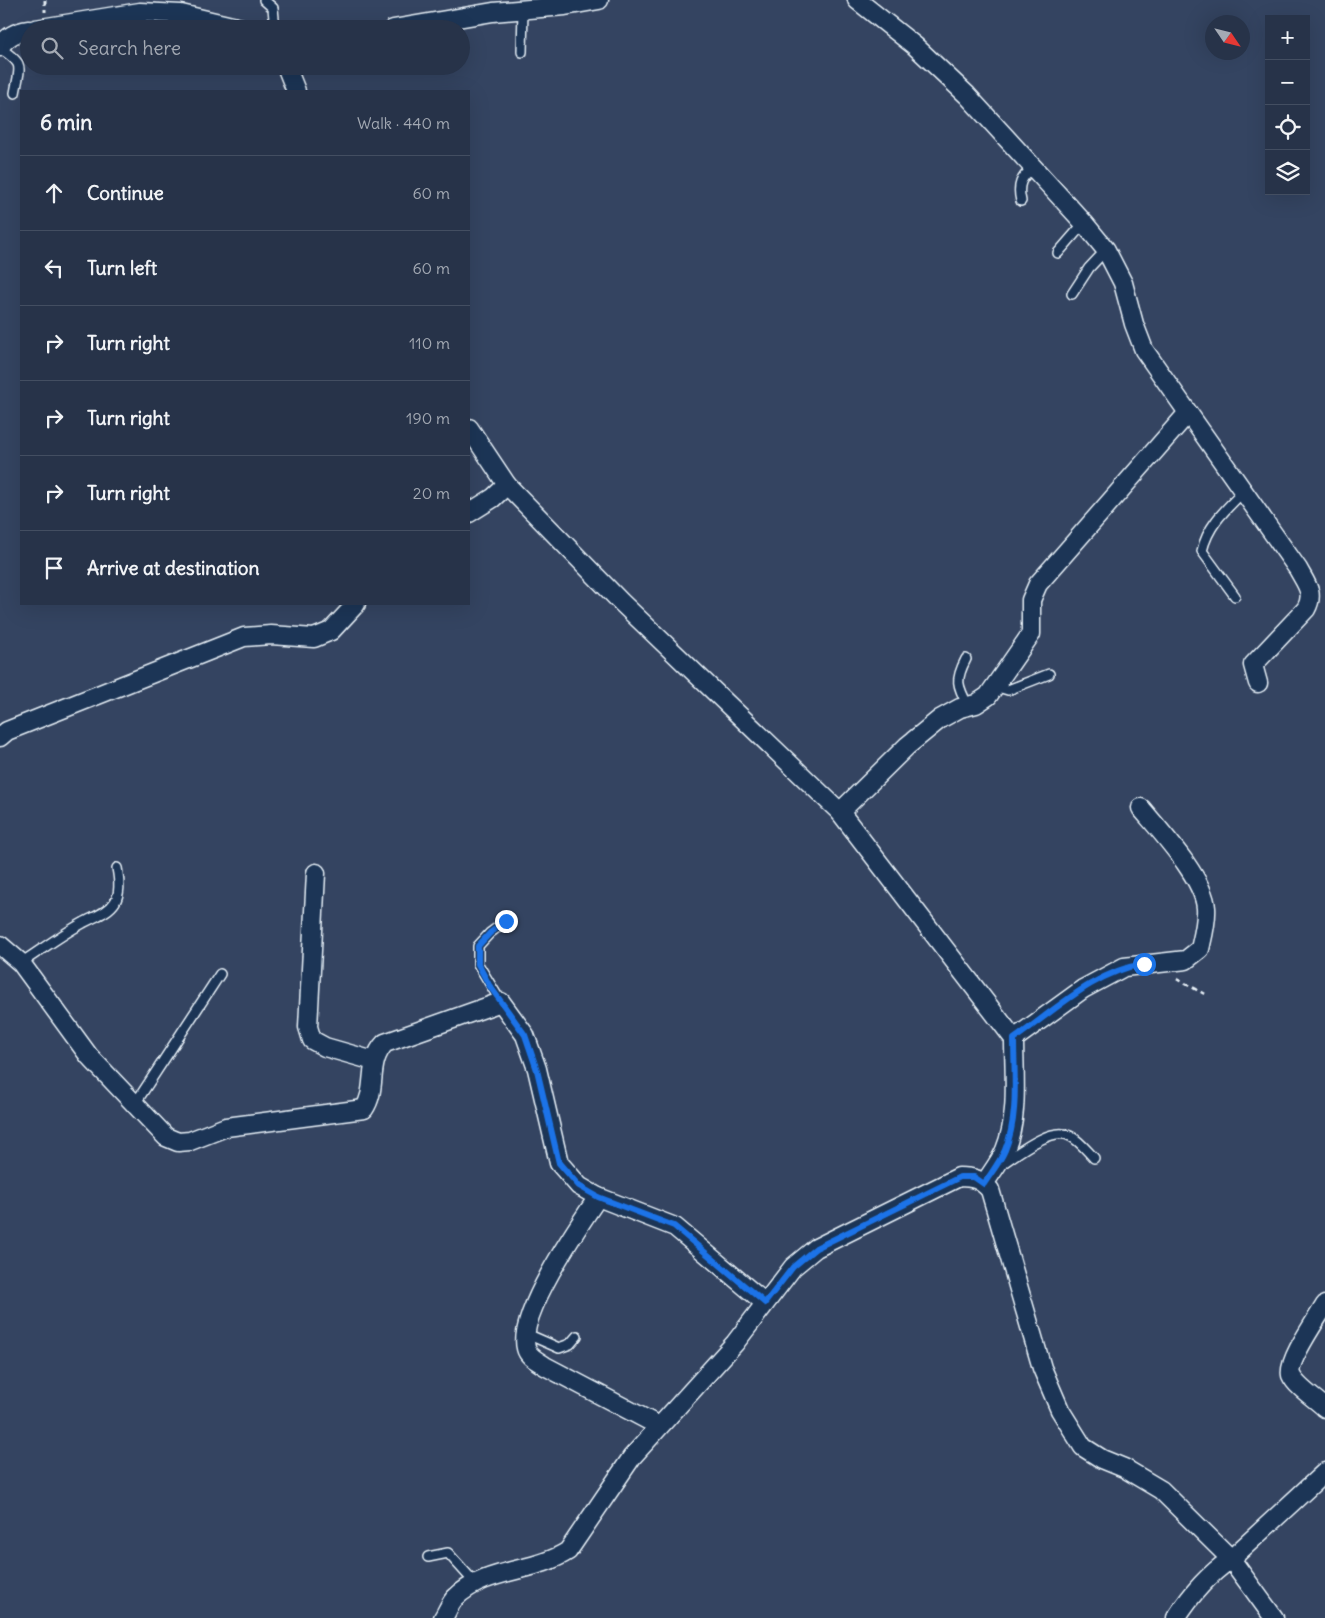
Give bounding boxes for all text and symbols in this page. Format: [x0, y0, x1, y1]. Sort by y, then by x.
north arrow [1205, 15, 1250, 60]
map controls [1265, 15, 1310, 195]
button: + [1265, 15, 1310, 60]
search box [20, 20, 470, 75]
icon: search [38, 34, 66, 62]
text: Search here [78, 36, 181, 60]
button: − [1265, 60, 1310, 105]
button: locate [1265, 105, 1310, 150]
text: 6 min [40, 109, 92, 136]
text: Walk · 440 m [357, 113, 450, 133]
button: layers [1265, 150, 1310, 195]
icon: ahead [40, 179, 68, 207]
text: Continue [87, 181, 164, 205]
text: 60 m [412, 183, 450, 203]
icon: left [40, 254, 68, 282]
text: Turn left [87, 256, 157, 280]
text: 60 m [412, 258, 450, 278]
icon: right [40, 329, 68, 357]
text: Turn right [87, 331, 170, 355]
text: 110 m [409, 333, 450, 353]
icon: right [40, 404, 68, 432]
text: Turn right [87, 406, 170, 430]
text: 190 m [406, 408, 450, 428]
icon: right [40, 479, 68, 507]
text: Turn right [87, 481, 170, 505]
text: 20 m [413, 483, 450, 503]
icon: arrive [40, 554, 68, 582]
text: Arrive at destination [87, 556, 260, 580]
route end [495, 910, 518, 933]
route start [1133, 953, 1156, 976]

